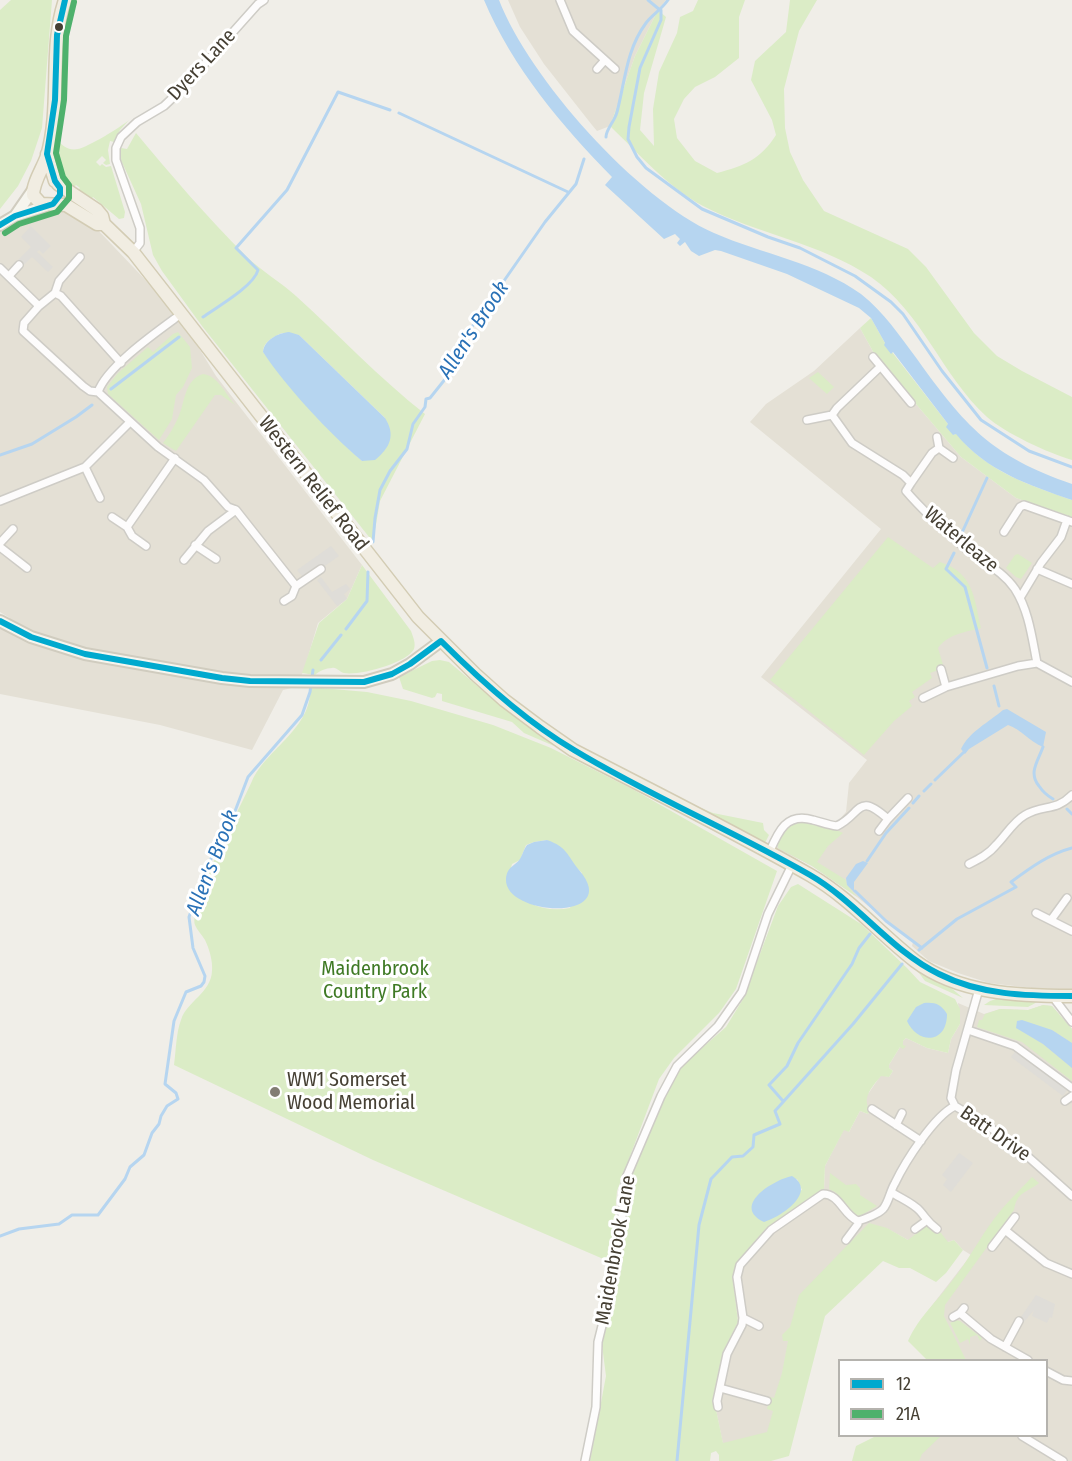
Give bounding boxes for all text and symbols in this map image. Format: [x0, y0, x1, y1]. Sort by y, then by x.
unlabelled marker [53, 21, 65, 33]
street label: Dyers Lane [163, 24, 241, 106]
water label: Allen's Brook [433, 277, 515, 383]
street label: Western Relief Road [253, 412, 373, 556]
street label: Waterleaze [919, 502, 1003, 578]
water label: Allen's Brook [181, 807, 245, 919]
park label: Maidenbrook Country Park [321, 957, 429, 1004]
place label: WW1 Somerset Wood Memorial [287, 1068, 415, 1115]
marker: WW1 Somerset Wood Memorial [268, 1085, 282, 1099]
street label: Batt Drive [955, 1101, 1035, 1167]
street label: Maidenbrook Lane [591, 1173, 641, 1327]
legend [838, 1359, 1048, 1437]
text: 12 [896, 1373, 911, 1395]
text: 21A [896, 1403, 920, 1425]

